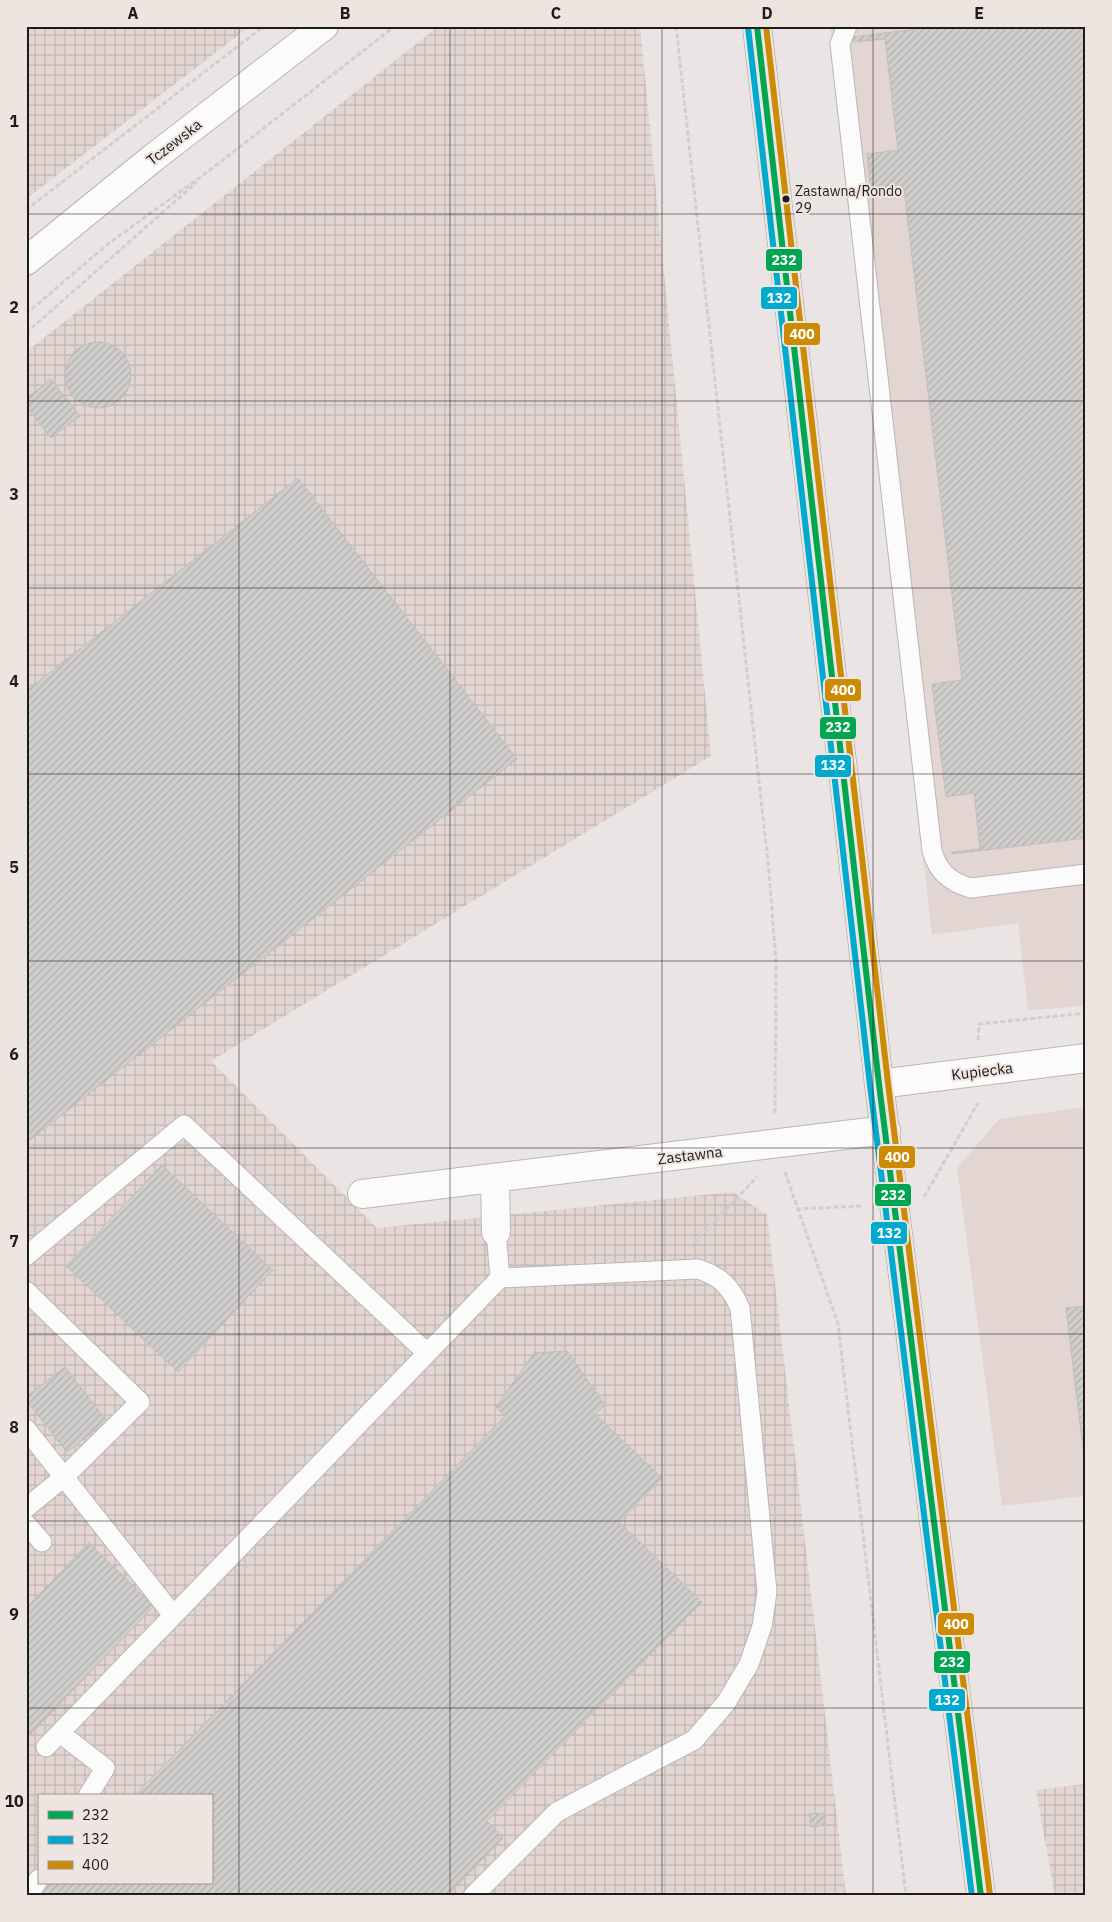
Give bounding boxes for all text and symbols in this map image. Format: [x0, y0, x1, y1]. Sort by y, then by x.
text: A [128, 3, 139, 23]
text: B [340, 3, 351, 23]
text: C [551, 3, 561, 23]
text: D [761, 3, 773, 23]
text: E [974, 3, 984, 23]
text: 1 [9, 111, 19, 131]
street label: Tczewska [143, 115, 205, 169]
place label: Zastawna/Rondo 29 [795, 182, 902, 217]
marker: Zastawna/Rondo 29 [781, 194, 791, 204]
line badge: 232 [765, 248, 803, 272]
text: 232 [771, 251, 797, 269]
line badge: 132 [760, 286, 798, 310]
text: 132 [766, 289, 792, 307]
text: 2 [9, 297, 19, 317]
line badge: 400 [783, 322, 821, 346]
text: 400 [789, 325, 815, 343]
text: 3 [9, 484, 19, 504]
text: 4 [9, 671, 19, 691]
line badge: 400 [824, 678, 862, 702]
text: 400 [830, 681, 856, 699]
line badge: 232 [819, 716, 857, 740]
text: 232 [825, 718, 851, 736]
line badge: 132 [814, 754, 852, 778]
text: 132 [820, 756, 846, 774]
text: 5 [9, 857, 19, 877]
text: 6 [9, 1044, 19, 1064]
street label: Kupiecka [950, 1058, 1014, 1084]
street label: Zastawna [656, 1142, 724, 1168]
line badge: 400 [878, 1145, 916, 1169]
text: 400 [884, 1148, 910, 1166]
line badge: 232 [874, 1183, 912, 1207]
text: 232 [880, 1186, 906, 1204]
line badge: 132 [870, 1221, 908, 1245]
text: 132 [876, 1224, 902, 1242]
text: 7 [9, 1231, 19, 1251]
text: 8 [9, 1417, 19, 1437]
text: 9 [9, 1604, 19, 1624]
line badge: 400 [937, 1612, 975, 1636]
text: 400 [943, 1615, 969, 1633]
line badge: 232 [933, 1650, 971, 1674]
text: 232 [939, 1653, 965, 1671]
line badge: 132 [928, 1688, 966, 1712]
text: 132 [934, 1691, 960, 1709]
text: 10 [4, 1791, 24, 1811]
legend [38, 1794, 212, 1884]
text: 232 [82, 1805, 109, 1824]
text: 132 [82, 1829, 109, 1848]
text: 400 [82, 1855, 109, 1874]

